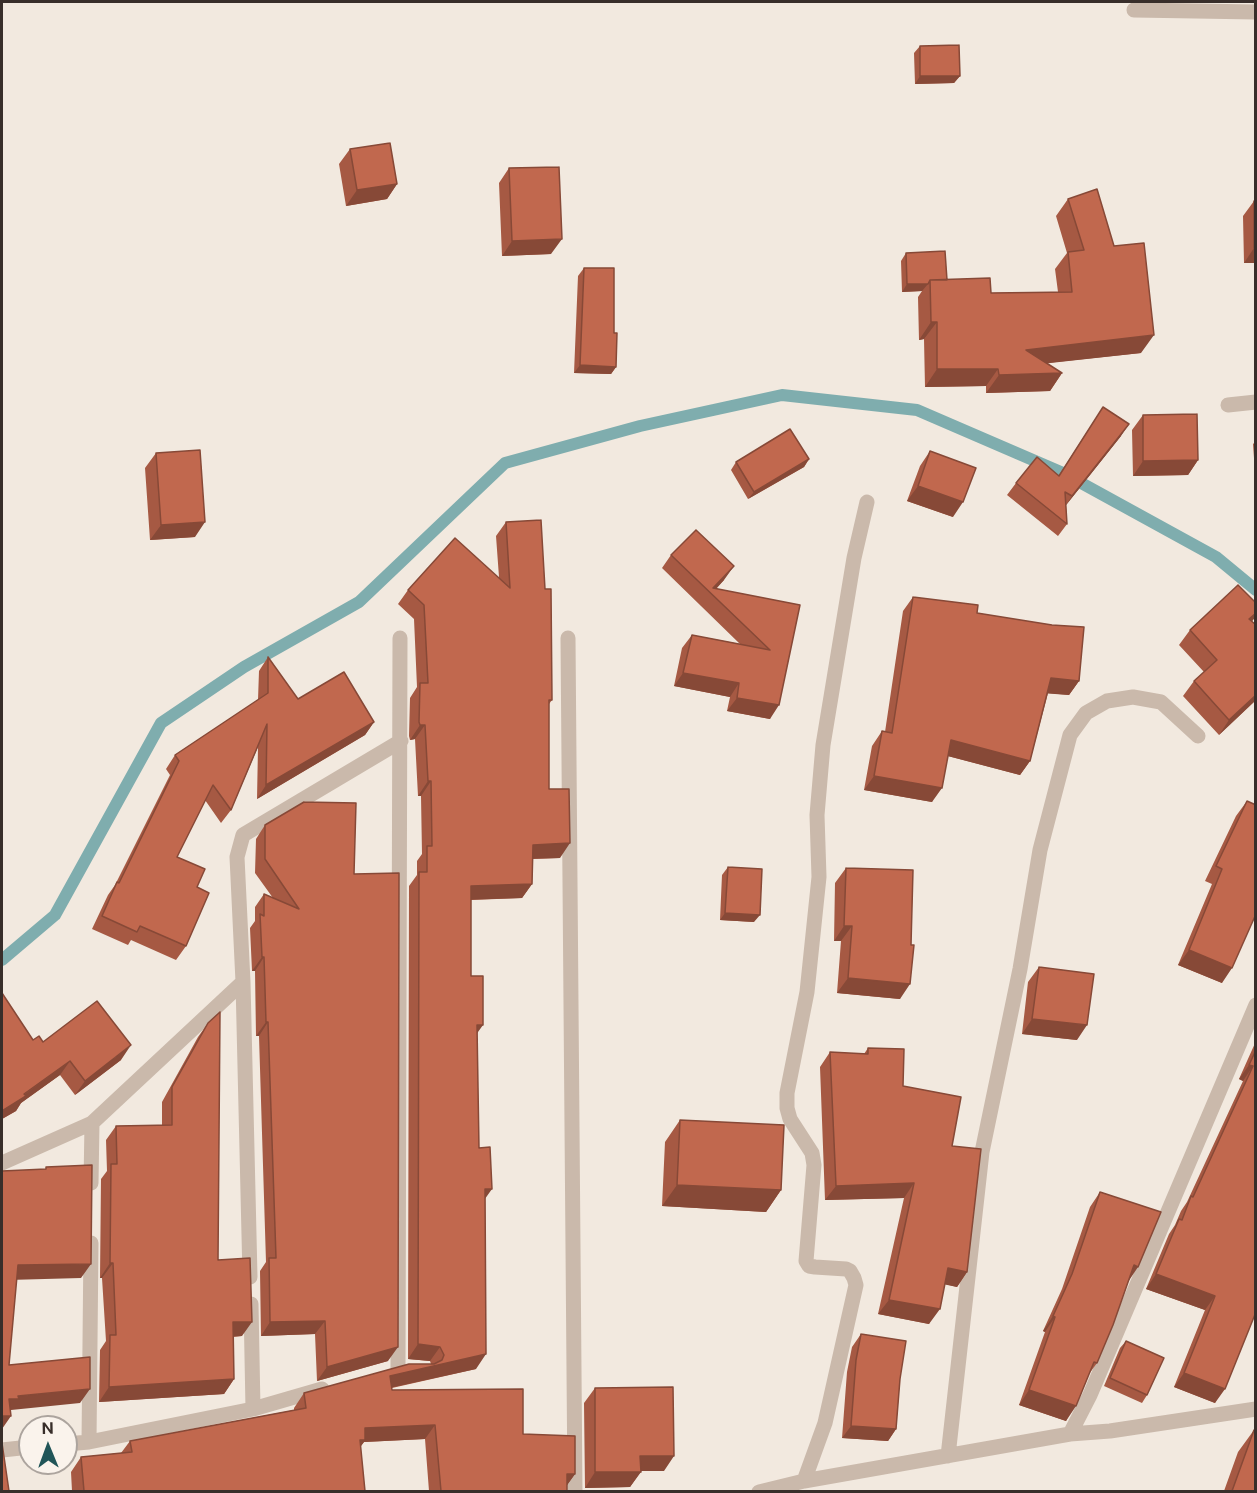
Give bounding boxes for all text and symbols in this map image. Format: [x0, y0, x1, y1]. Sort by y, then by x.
north arrow [18, 1415, 78, 1475]
text: N [41, 1419, 54, 1438]

